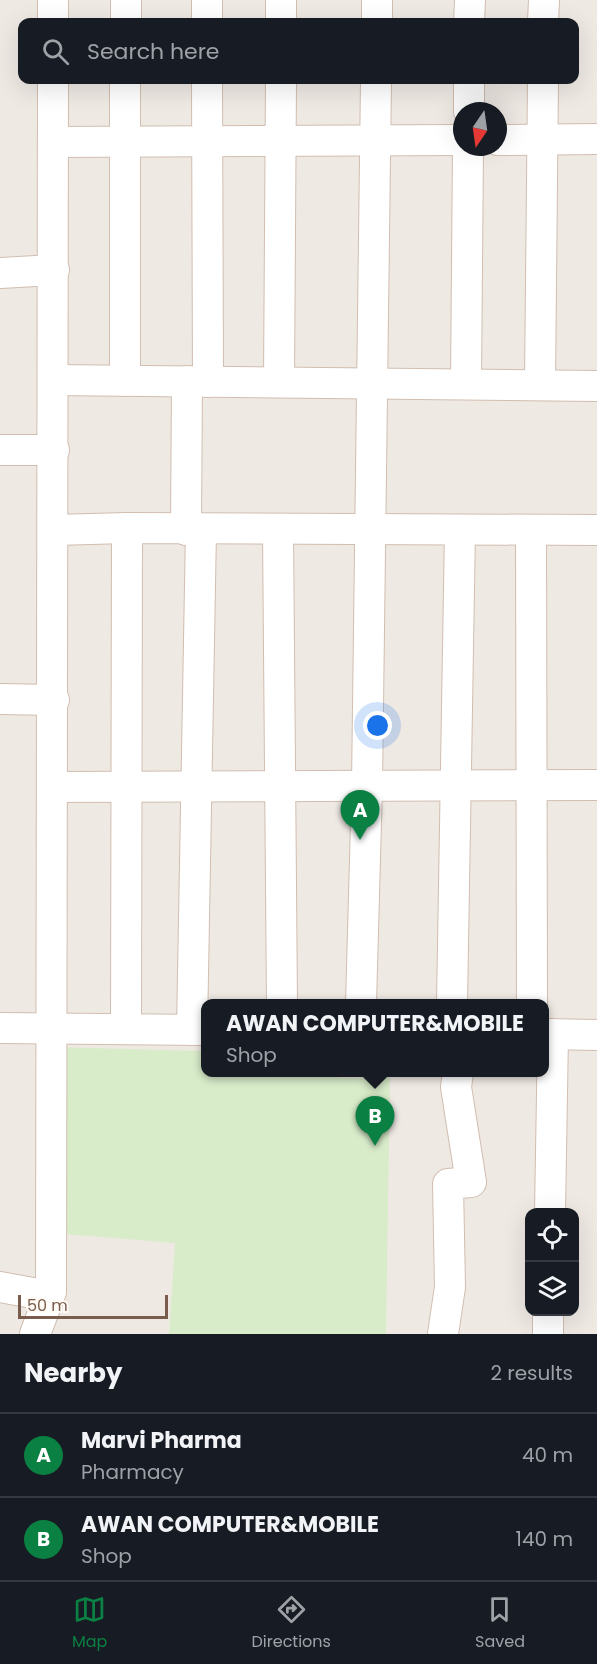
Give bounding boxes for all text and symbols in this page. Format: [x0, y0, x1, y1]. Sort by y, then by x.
search box [18, 18, 579, 84]
icon: search [39, 35, 72, 68]
text: Search here [87, 36, 220, 67]
north arrow [453, 102, 507, 156]
your location [363, 711, 392, 740]
pin: A [340, 790, 380, 840]
popup [201, 999, 549, 1077]
text: AWAN COMPUTER&MOBILE [226, 1008, 524, 1039]
text: Shop [226, 1041, 277, 1069]
pin: B [356, 1096, 394, 1146]
map controls [525, 1208, 579, 1316]
button: locate [525, 1208, 579, 1262]
button: layers [525, 1262, 579, 1316]
scale bar [18, 1292, 168, 1320]
text: 50 m [27, 1294, 68, 1317]
text: Nearby [24, 1355, 122, 1391]
text: 2 results [490, 1359, 573, 1387]
text: Marvi Pharma [81, 1425, 242, 1456]
text: A [36, 1441, 51, 1469]
text: 40 m [522, 1441, 573, 1469]
text: Pharmacy [81, 1458, 184, 1486]
text: AWAN COMPUTER&MOBILE [81, 1509, 379, 1540]
text: B [37, 1525, 50, 1553]
text: 140 m [516, 1525, 573, 1553]
text: Shop [81, 1542, 132, 1570]
tab: Map [72, 1593, 107, 1654]
tab: Directions [252, 1593, 331, 1654]
tab: Saved [475, 1593, 525, 1654]

